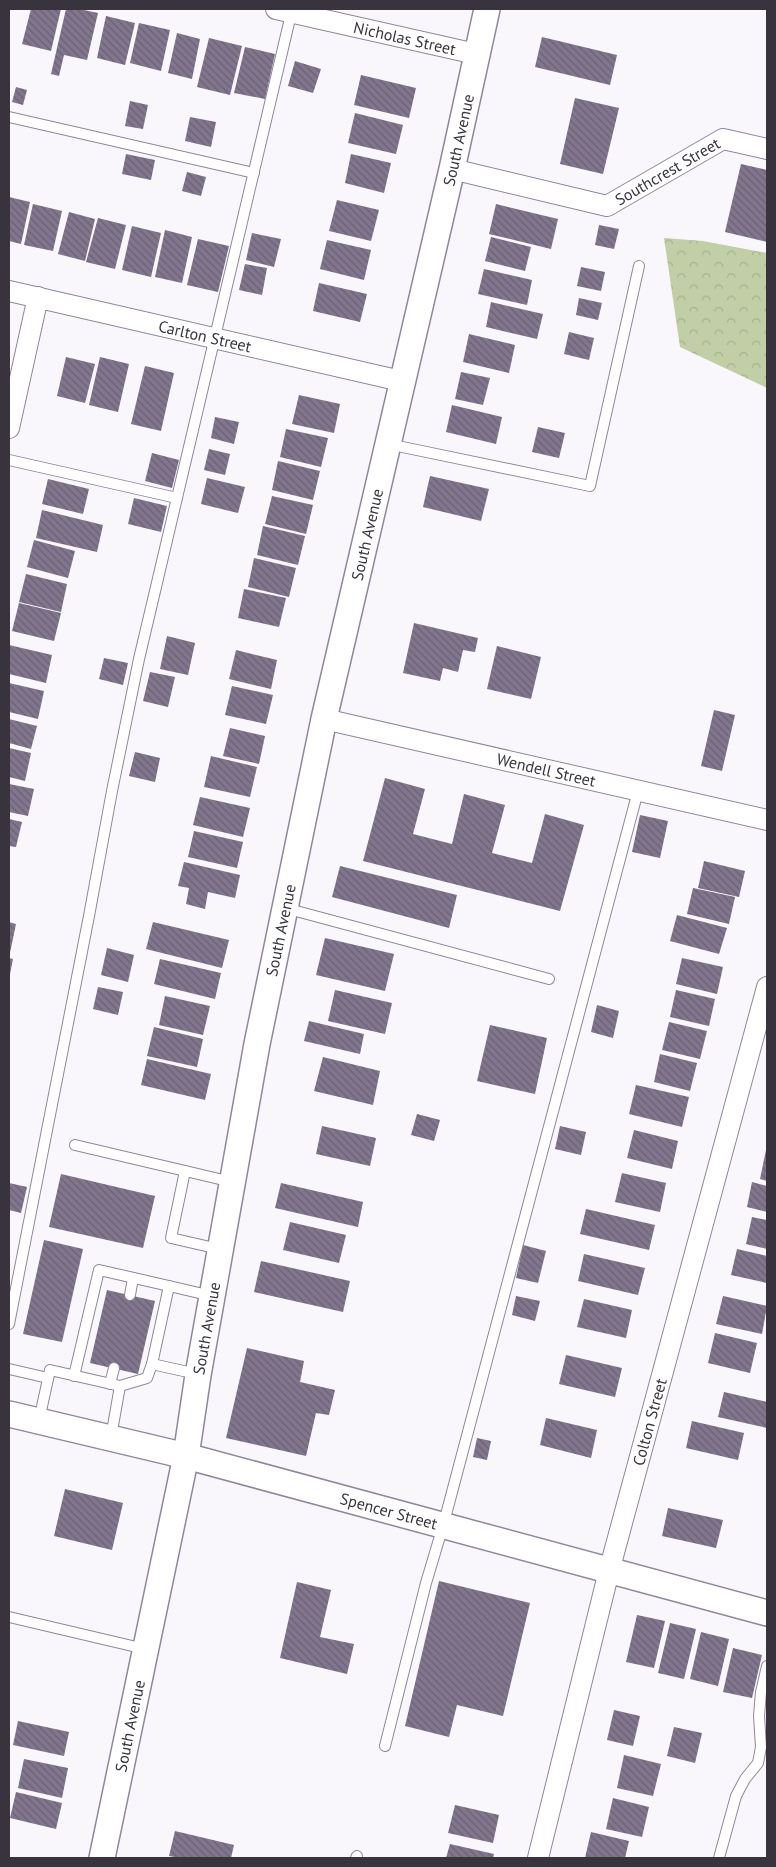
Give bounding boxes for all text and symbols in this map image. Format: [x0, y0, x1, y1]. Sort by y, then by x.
street label: Nicholas Street [352, 17, 458, 59]
street label: South Avenue [438, 92, 478, 188]
street label: Southcrest Street [611, 133, 724, 209]
street label: Carlton Street [156, 316, 254, 356]
street label: South Avenue [347, 487, 387, 582]
street label: Wendell Street [495, 749, 598, 791]
street label: South Avenue [261, 882, 300, 978]
street label: South Avenue [188, 1280, 224, 1376]
street label: Colton Street [628, 1376, 671, 1468]
street label: Spencer Street [338, 1488, 440, 1534]
street label: South Avenue [110, 1678, 149, 1774]

